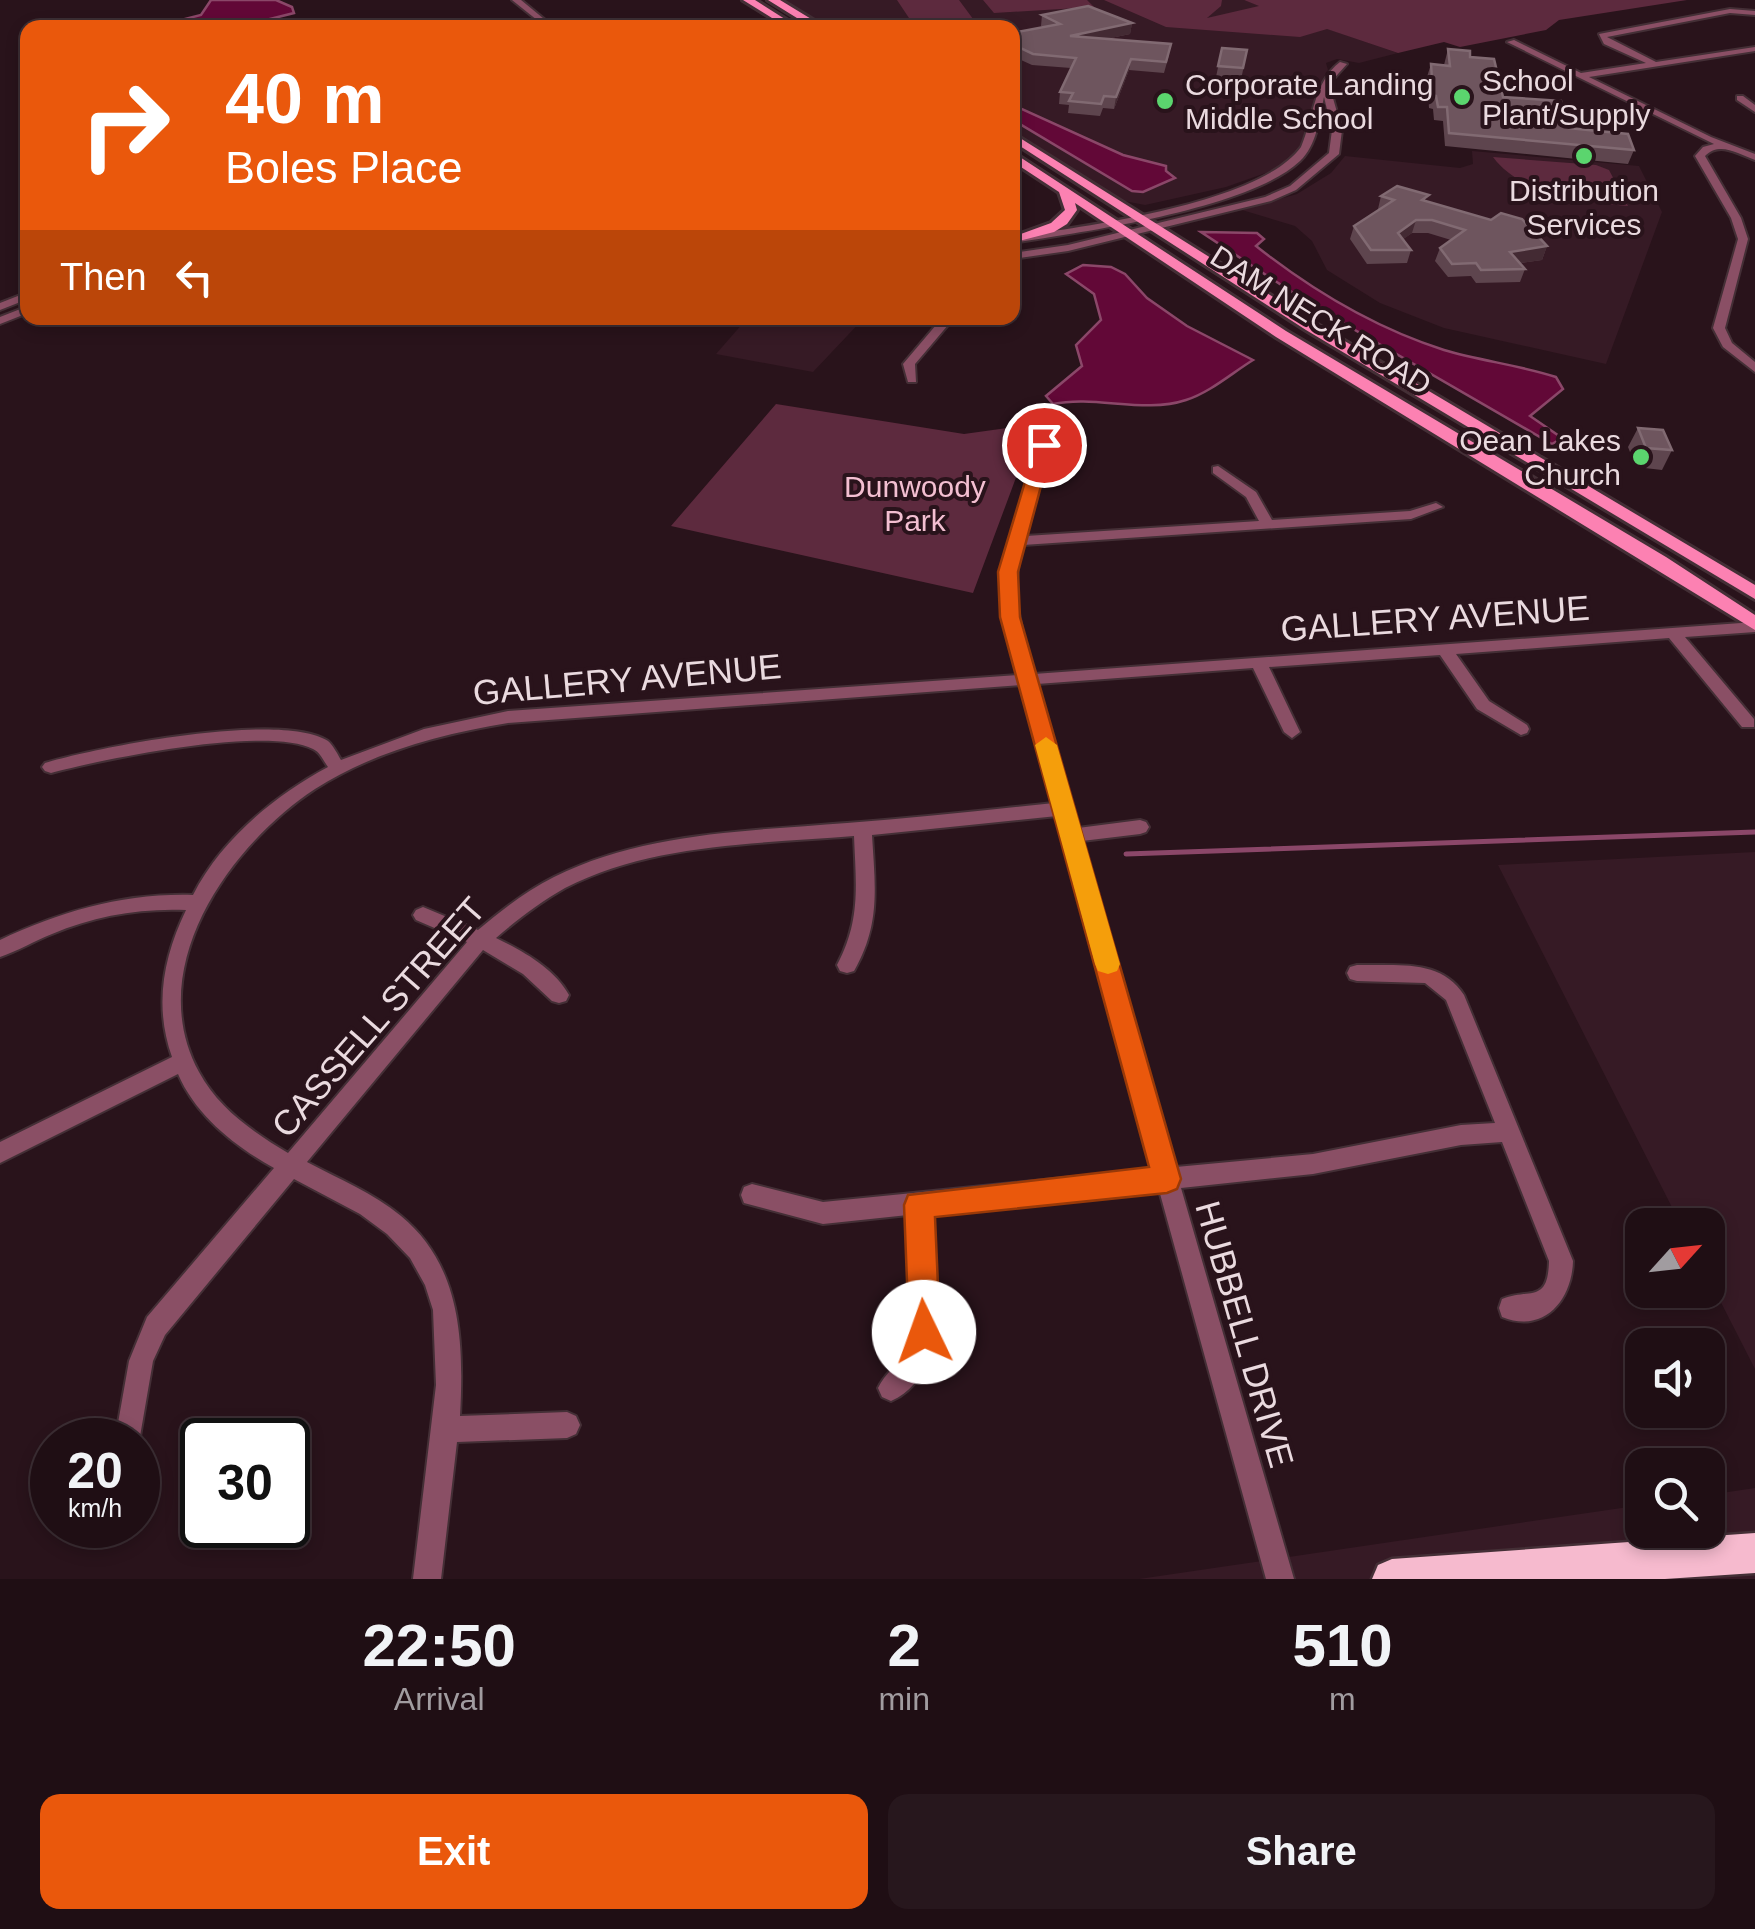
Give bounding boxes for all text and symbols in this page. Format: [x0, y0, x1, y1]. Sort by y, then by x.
icon: right [60, 60, 190, 190]
text: 40 m [225, 60, 385, 138]
place label: School Plant/Supply [1482, 64, 1650, 131]
place label: Corporate Landing Middle School [1185, 68, 1434, 135]
marker: School Plant/Supply [1451, 86, 1473, 108]
marker: Corporate Landing Middle School [1154, 90, 1176, 112]
text: Boles Place [225, 142, 463, 193]
marker: Distribution Services [1573, 145, 1595, 167]
place label: Distribution Services [1509, 174, 1659, 241]
street label: DAM NECK ROAD [1205, 239, 1437, 401]
icon: left [167, 250, 222, 305]
text: Then [60, 256, 147, 298]
pin [1002, 403, 1087, 488]
icon: arrive [1017, 418, 1072, 473]
place label: Oean Lakes Church [1459, 424, 1621, 491]
marker: Oean Lakes Church [1630, 446, 1652, 468]
park label: Dunwoody Park [844, 470, 986, 537]
street label: GALLERY AVENUE [1279, 588, 1591, 648]
street label: GALLERY AVENUE [471, 646, 783, 712]
street label: CASSELL STREET [264, 889, 492, 1145]
street label: HUBBELL DRIVE [1188, 1196, 1302, 1472]
north arrow [1625, 1208, 1725, 1308]
map controls [1625, 1208, 1725, 1548]
position arrow [872, 1280, 976, 1384]
button: sound [1625, 1328, 1725, 1428]
speed limit sign: 30 [180, 1418, 310, 1548]
text: 20 [67, 1443, 123, 1499]
button: search [1625, 1448, 1725, 1548]
text: km/h [68, 1494, 122, 1522]
text: 22:50 [362, 1612, 516, 1679]
text: 2 [887, 1612, 921, 1679]
text: 510 [1292, 1612, 1393, 1679]
text: Arrival [394, 1681, 485, 1717]
text: min [878, 1681, 930, 1717]
text: m [1329, 1681, 1356, 1717]
button: Exit [40, 1794, 868, 1909]
button: Share [888, 1794, 1715, 1909]

